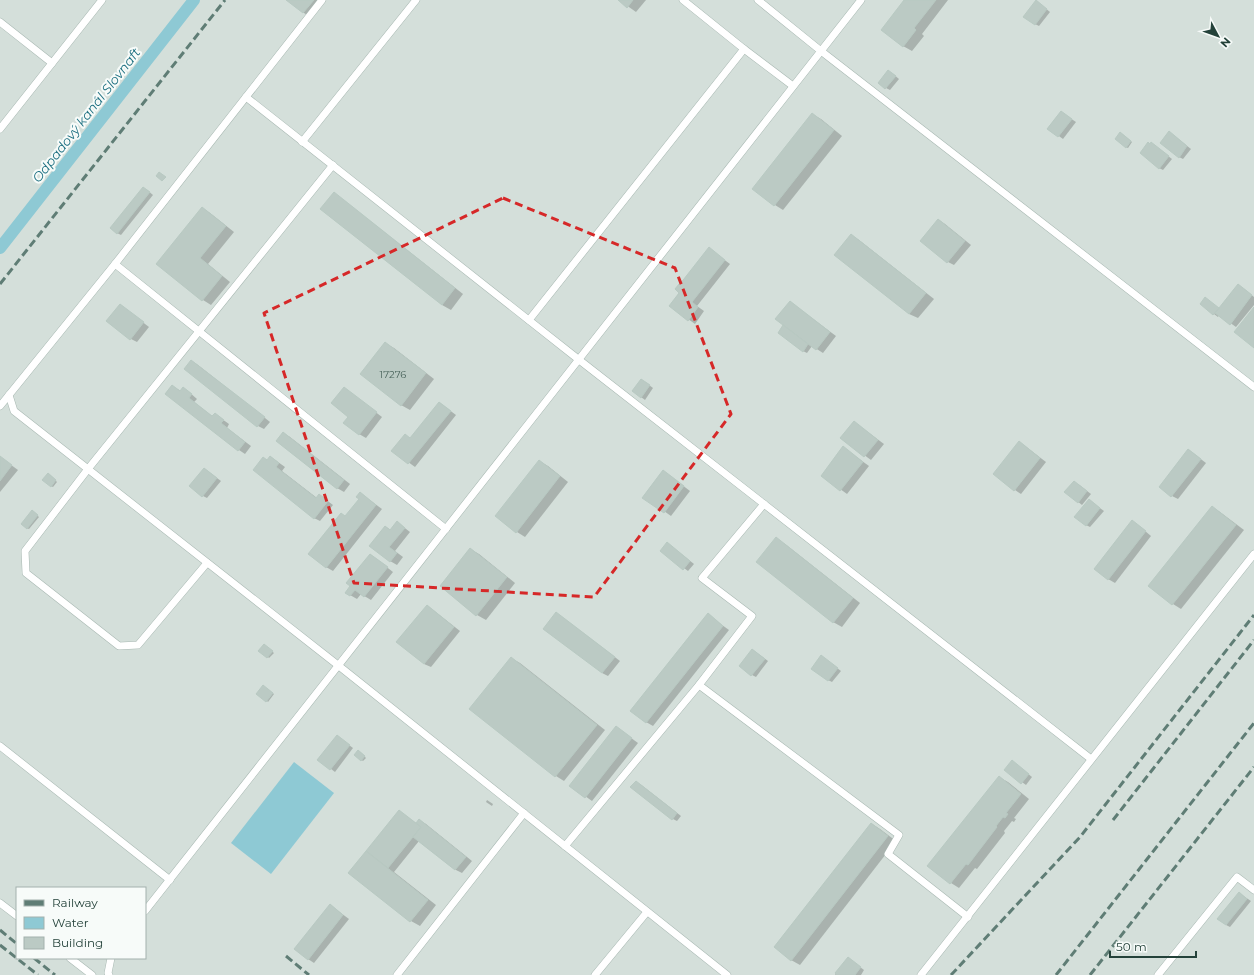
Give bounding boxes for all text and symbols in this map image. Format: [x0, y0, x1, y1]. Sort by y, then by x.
north arrow [1198, 16, 1238, 56]
text: N [1217, 35, 1234, 51]
water label: Odpadový kanál Slovnaft [29, 44, 144, 185]
house number: 17276 [380, 368, 406, 381]
legend [16, 887, 146, 959]
text: Railway [52, 895, 98, 910]
text: Water [52, 915, 89, 930]
scale bar [1110, 933, 1196, 959]
text: Building [52, 935, 103, 950]
text: 50 m [1116, 939, 1147, 954]

